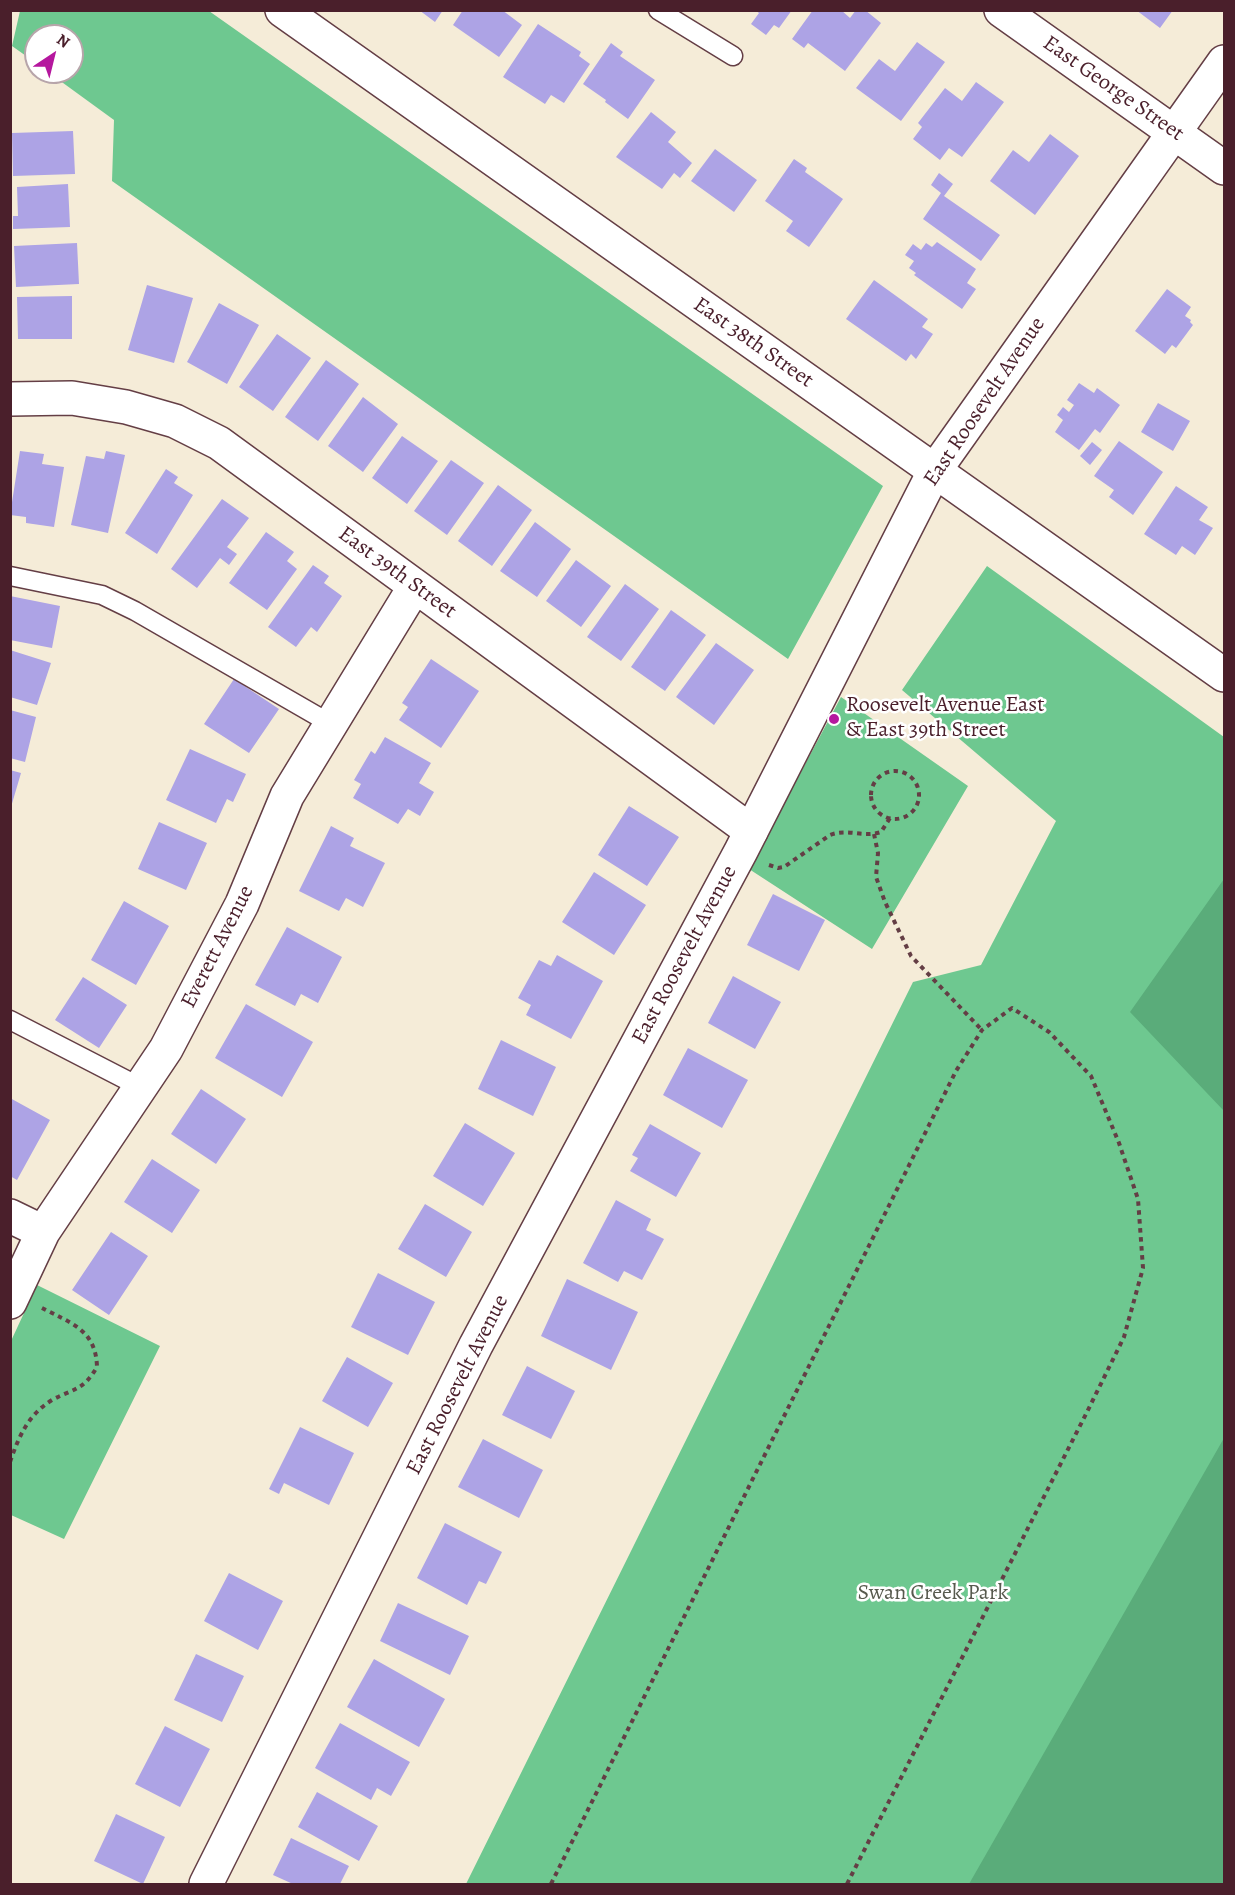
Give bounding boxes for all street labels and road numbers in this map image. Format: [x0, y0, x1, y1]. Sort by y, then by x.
street label: East George Street [1037, 31, 1189, 147]
street label: East 38th Street [688, 292, 818, 394]
street label: East Roosevelt Avenue [919, 312, 1051, 492]
street label: East 39th Street [333, 521, 461, 625]
street label: East Roosevelt Avenue [627, 861, 743, 1049]
street label: Everett Avenue [176, 881, 260, 1013]
street label: East Roosevelt Avenue [401, 1291, 515, 1479]

